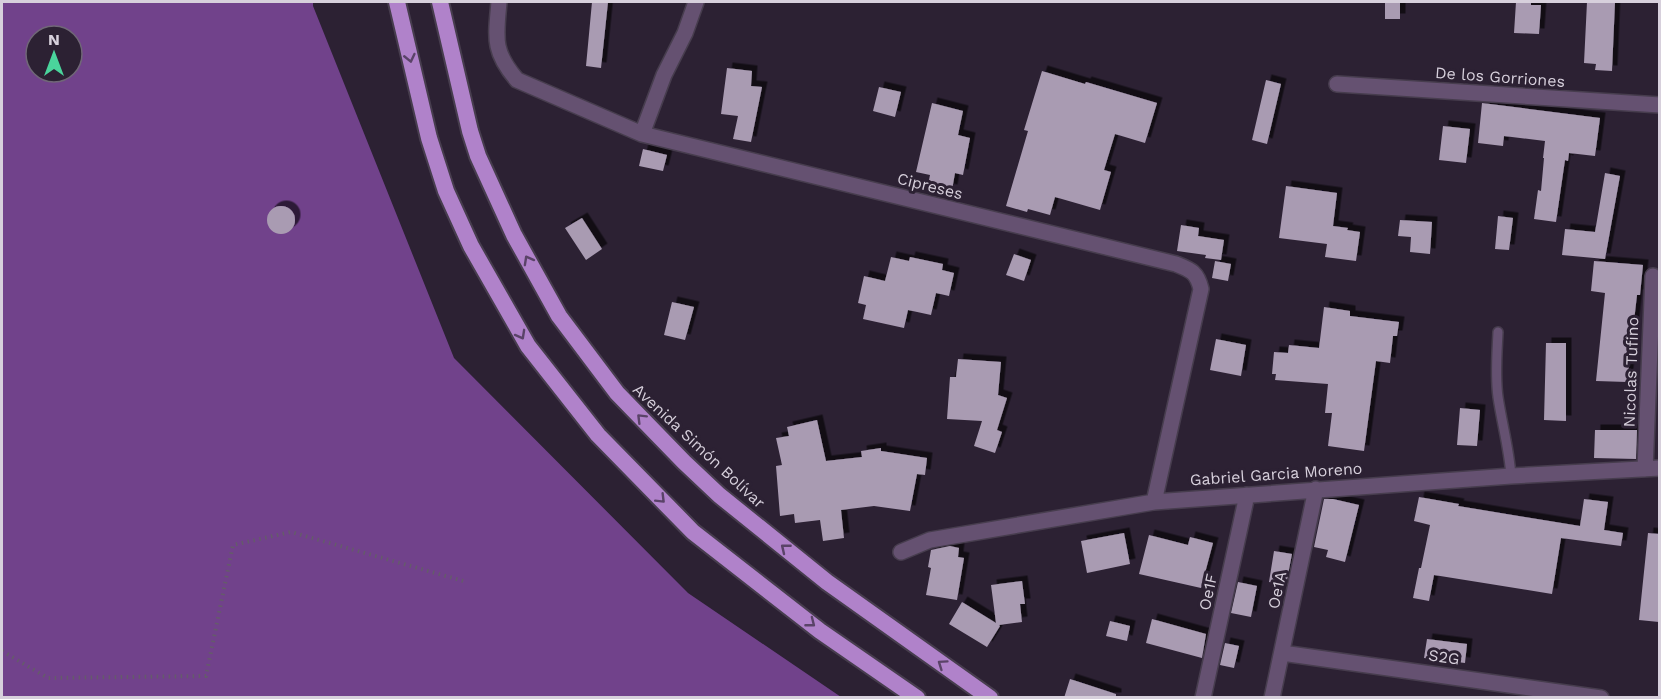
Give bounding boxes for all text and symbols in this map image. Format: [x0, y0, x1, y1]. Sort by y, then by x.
north arrow [24, 24, 84, 84]
text: N [48, 30, 60, 49]
one-way arrow [403, 53, 416, 63]
street label: De los Gorriones [1434, 63, 1566, 91]
street label: Cipreses [895, 169, 965, 203]
one-way arrow [524, 256, 535, 266]
street label: Nicolas Tufino [1620, 316, 1642, 428]
one-way arrow [514, 329, 525, 339]
street label: Avenida Simón Bolívar [629, 380, 769, 512]
one-way arrow [637, 414, 648, 425]
street label: Gabriel Garcia Moreno [1189, 458, 1363, 490]
one-way arrow [654, 492, 664, 503]
one-way arrow [781, 545, 792, 556]
street label: Oe1A [1264, 569, 1290, 611]
street label: Oe1F [1195, 572, 1221, 612]
one-way arrow [804, 616, 815, 627]
street label: S2G [1427, 645, 1461, 669]
one-way arrow [938, 660, 949, 671]

